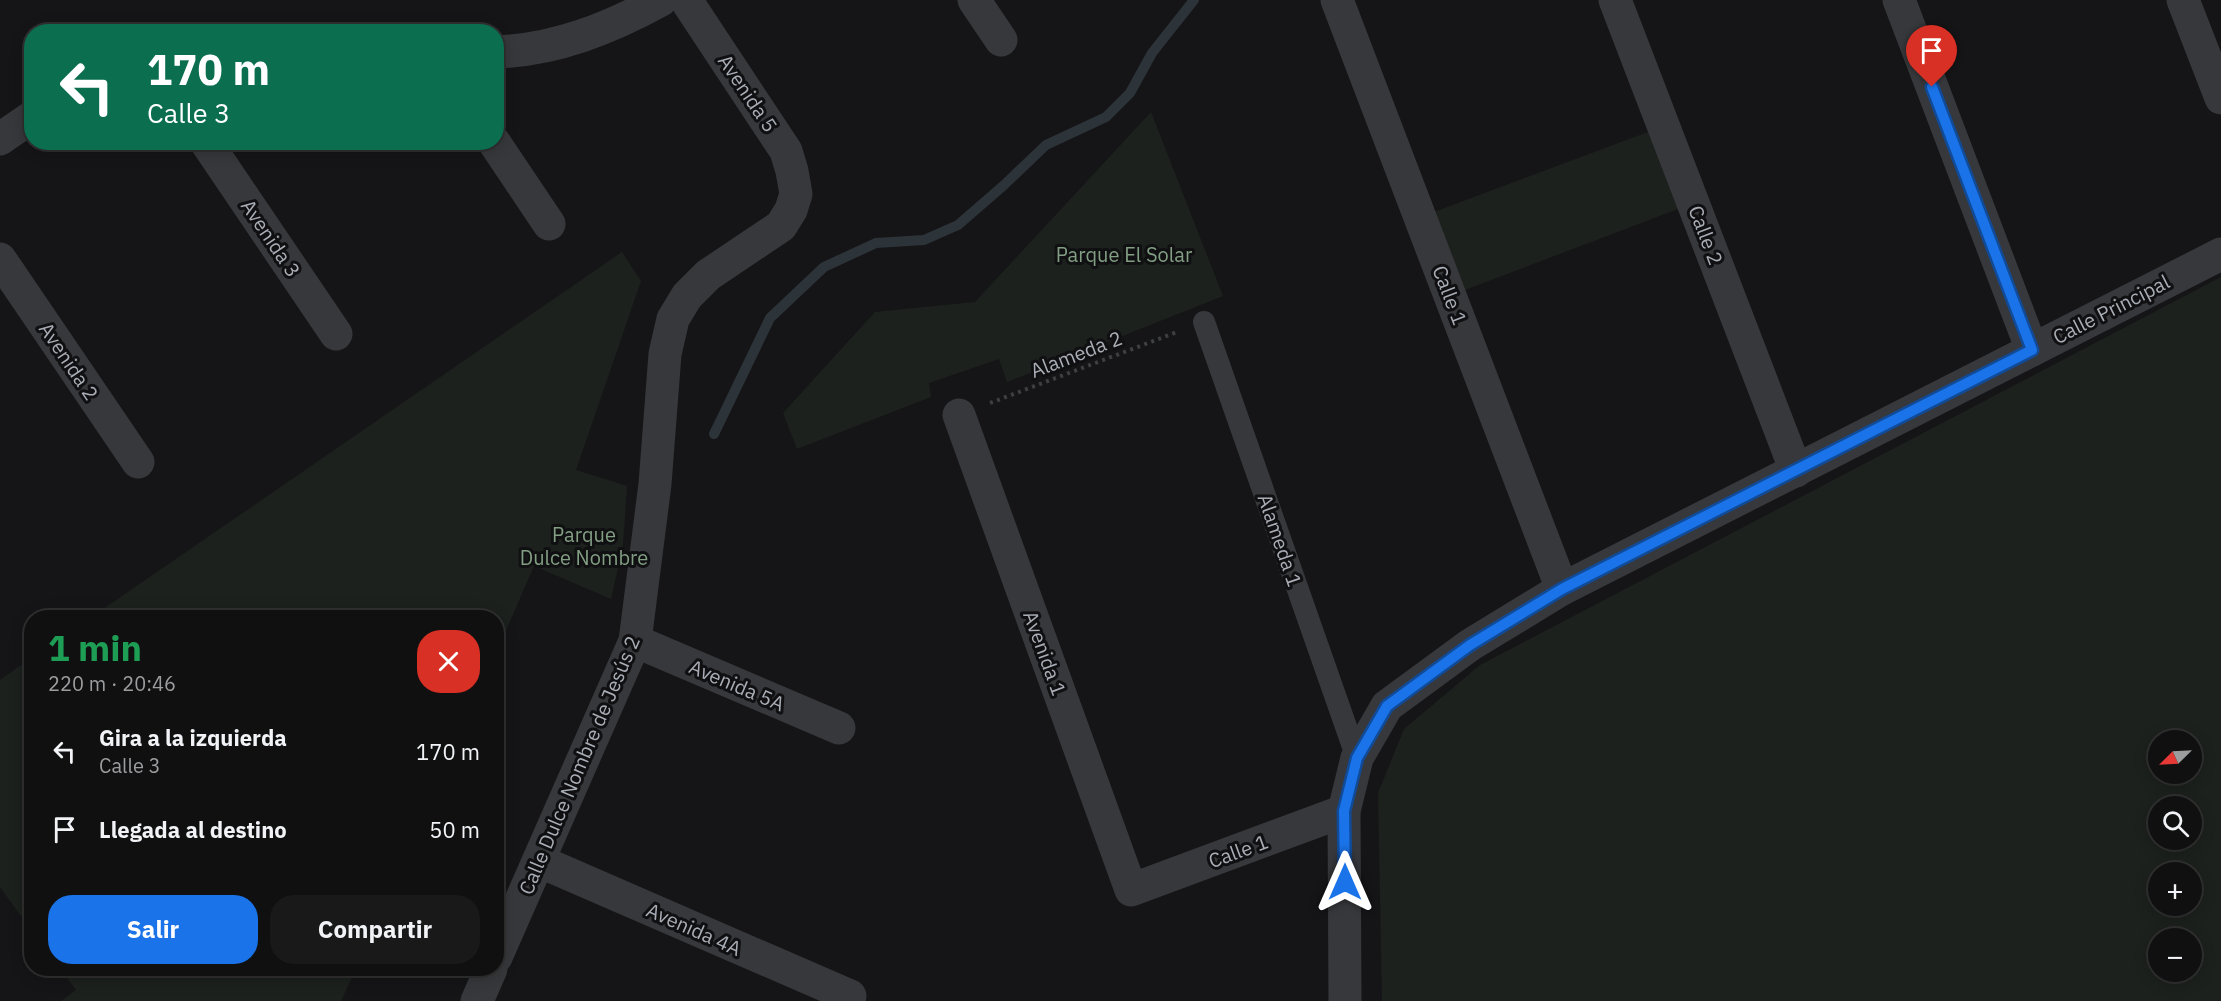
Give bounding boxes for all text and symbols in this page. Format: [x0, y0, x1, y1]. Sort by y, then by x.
pin [1906, 25, 1957, 87]
icon: arrive [1915, 34, 1948, 67]
text: 170 m [147, 42, 270, 97]
icon: left [48, 48, 126, 126]
street label: Avenida 5 [712, 49, 784, 137]
text: Calle 3 [147, 95, 230, 130]
street label: Avenida 3 [235, 194, 307, 282]
street label: Calle 2 [1682, 201, 1730, 269]
park label: Parque El Solar [1056, 241, 1192, 268]
street label: Calle 1 [1426, 261, 1474, 329]
street label: Calle Principal [2048, 268, 2174, 350]
street label: Avenida 2 [33, 317, 105, 405]
street label: Alameda 2 [1026, 324, 1126, 384]
street label: Alameda 1 [1252, 490, 1308, 590]
park label: Parque Dulce Nombre [520, 521, 648, 571]
street label: Avenida 1 [1017, 607, 1073, 699]
text: 1 min [48, 624, 142, 671]
button: close [417, 630, 480, 693]
street label: Calle Dulce Nombre de Jesús 2 [512, 631, 646, 899]
street label: Avenida 5A [685, 653, 789, 717]
text: 220 m · 20:46 [48, 670, 176, 697]
text: Gira a la izquierda [99, 723, 287, 752]
north arrow [2148, 730, 2202, 784]
map controls [2148, 730, 2202, 982]
icon: left [48, 735, 81, 768]
text: 170 m [416, 737, 480, 766]
text: Calle 3 [99, 752, 161, 779]
button: search [2148, 796, 2202, 850]
icon: arrive [48, 813, 81, 846]
text: Llegada al destino [99, 815, 287, 844]
text: 50 m [429, 815, 480, 844]
street label: Calle 1 [1204, 828, 1272, 874]
position arrow [1313, 850, 1377, 914]
button: + [2148, 862, 2202, 916]
button: Salir [48, 895, 258, 964]
button: Compartir [270, 895, 480, 964]
street label: Avenida 4A [642, 896, 746, 962]
button: − [2148, 928, 2202, 982]

